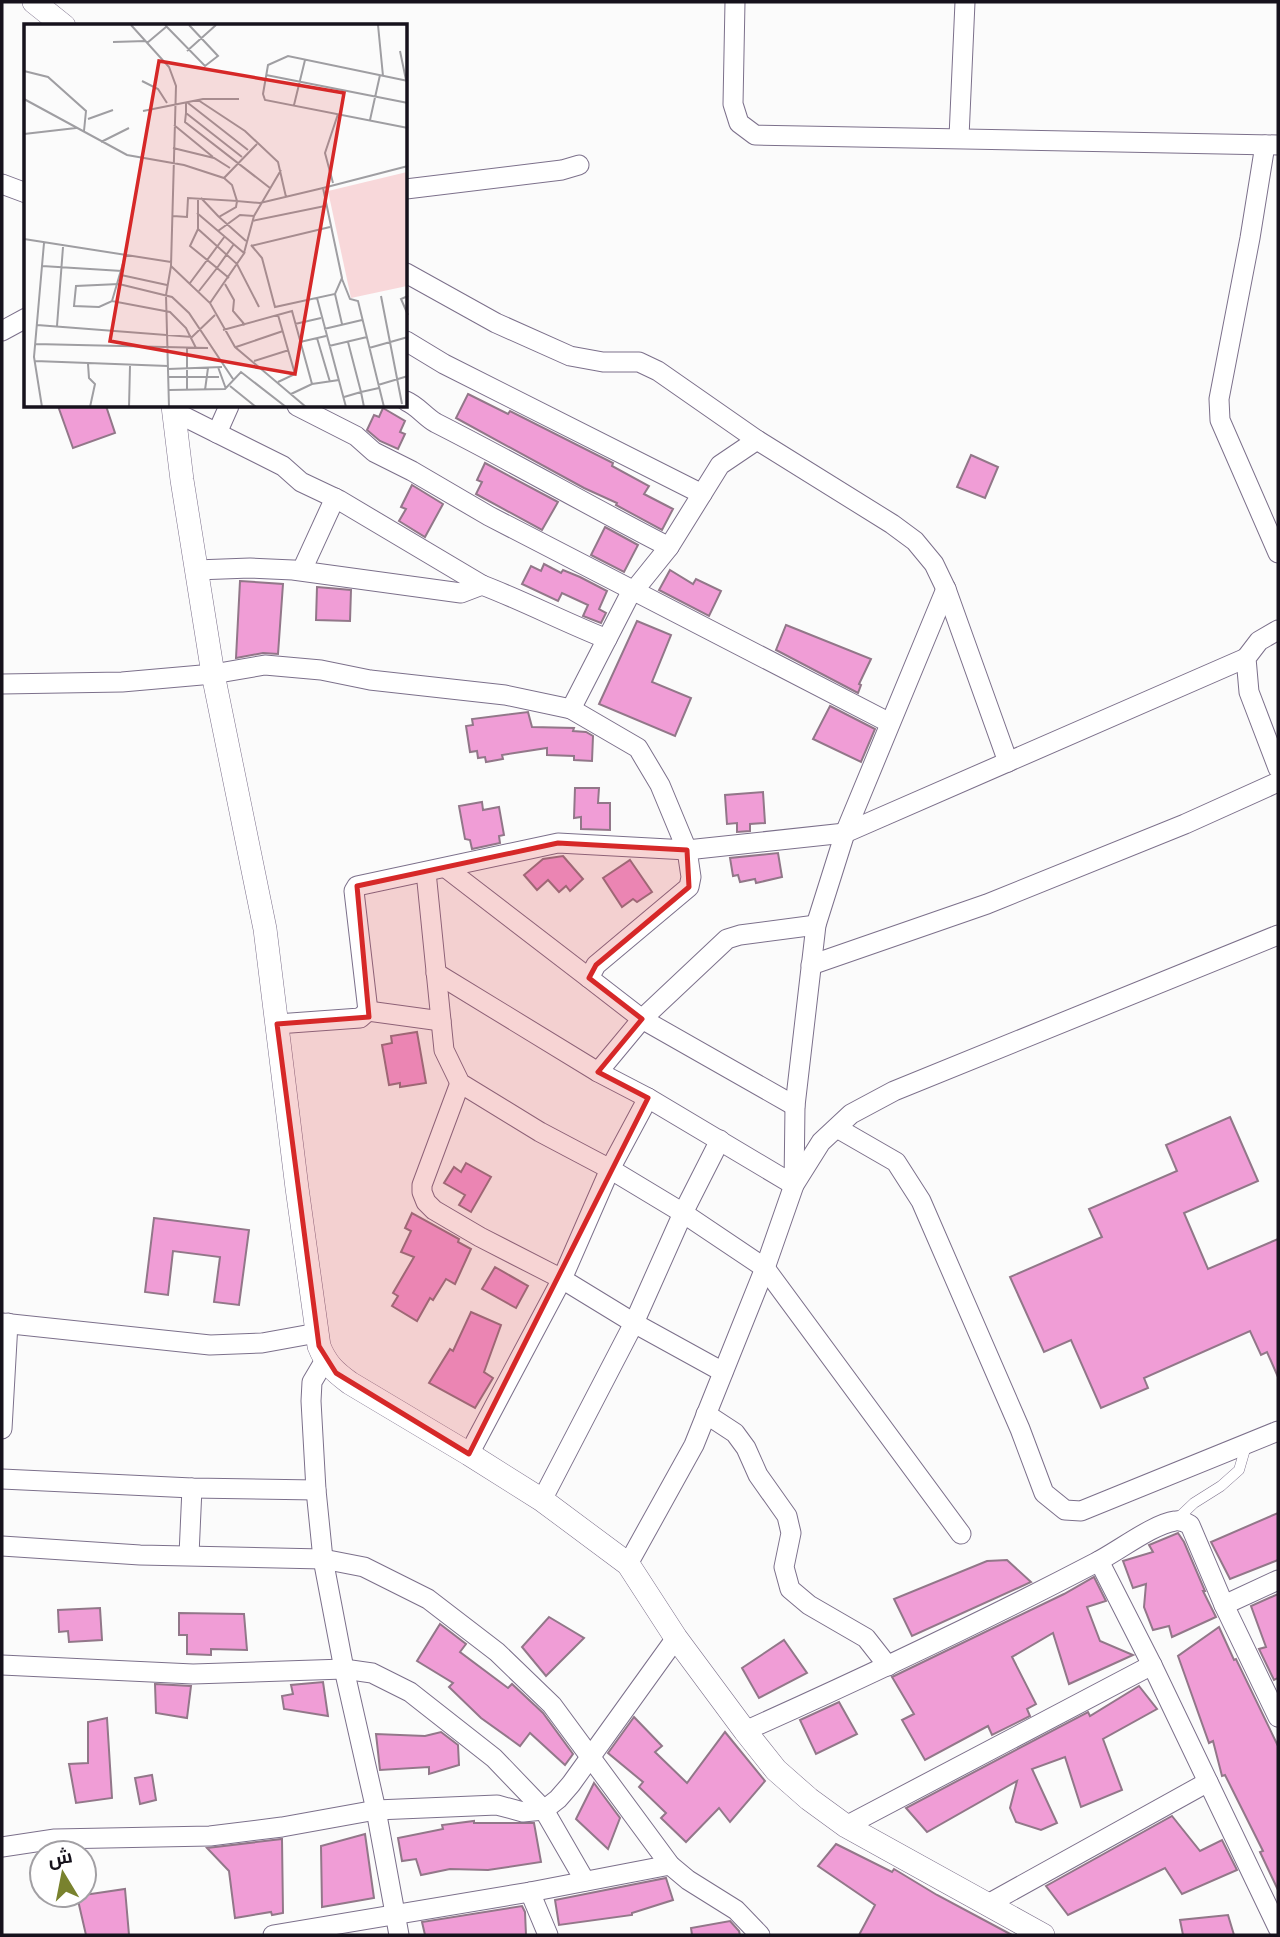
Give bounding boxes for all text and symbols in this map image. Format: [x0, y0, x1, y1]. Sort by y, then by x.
inset map [24, 24, 408, 408]
north arrow [28, 1839, 98, 1909]
text: ش [46, 1846, 74, 1871]

